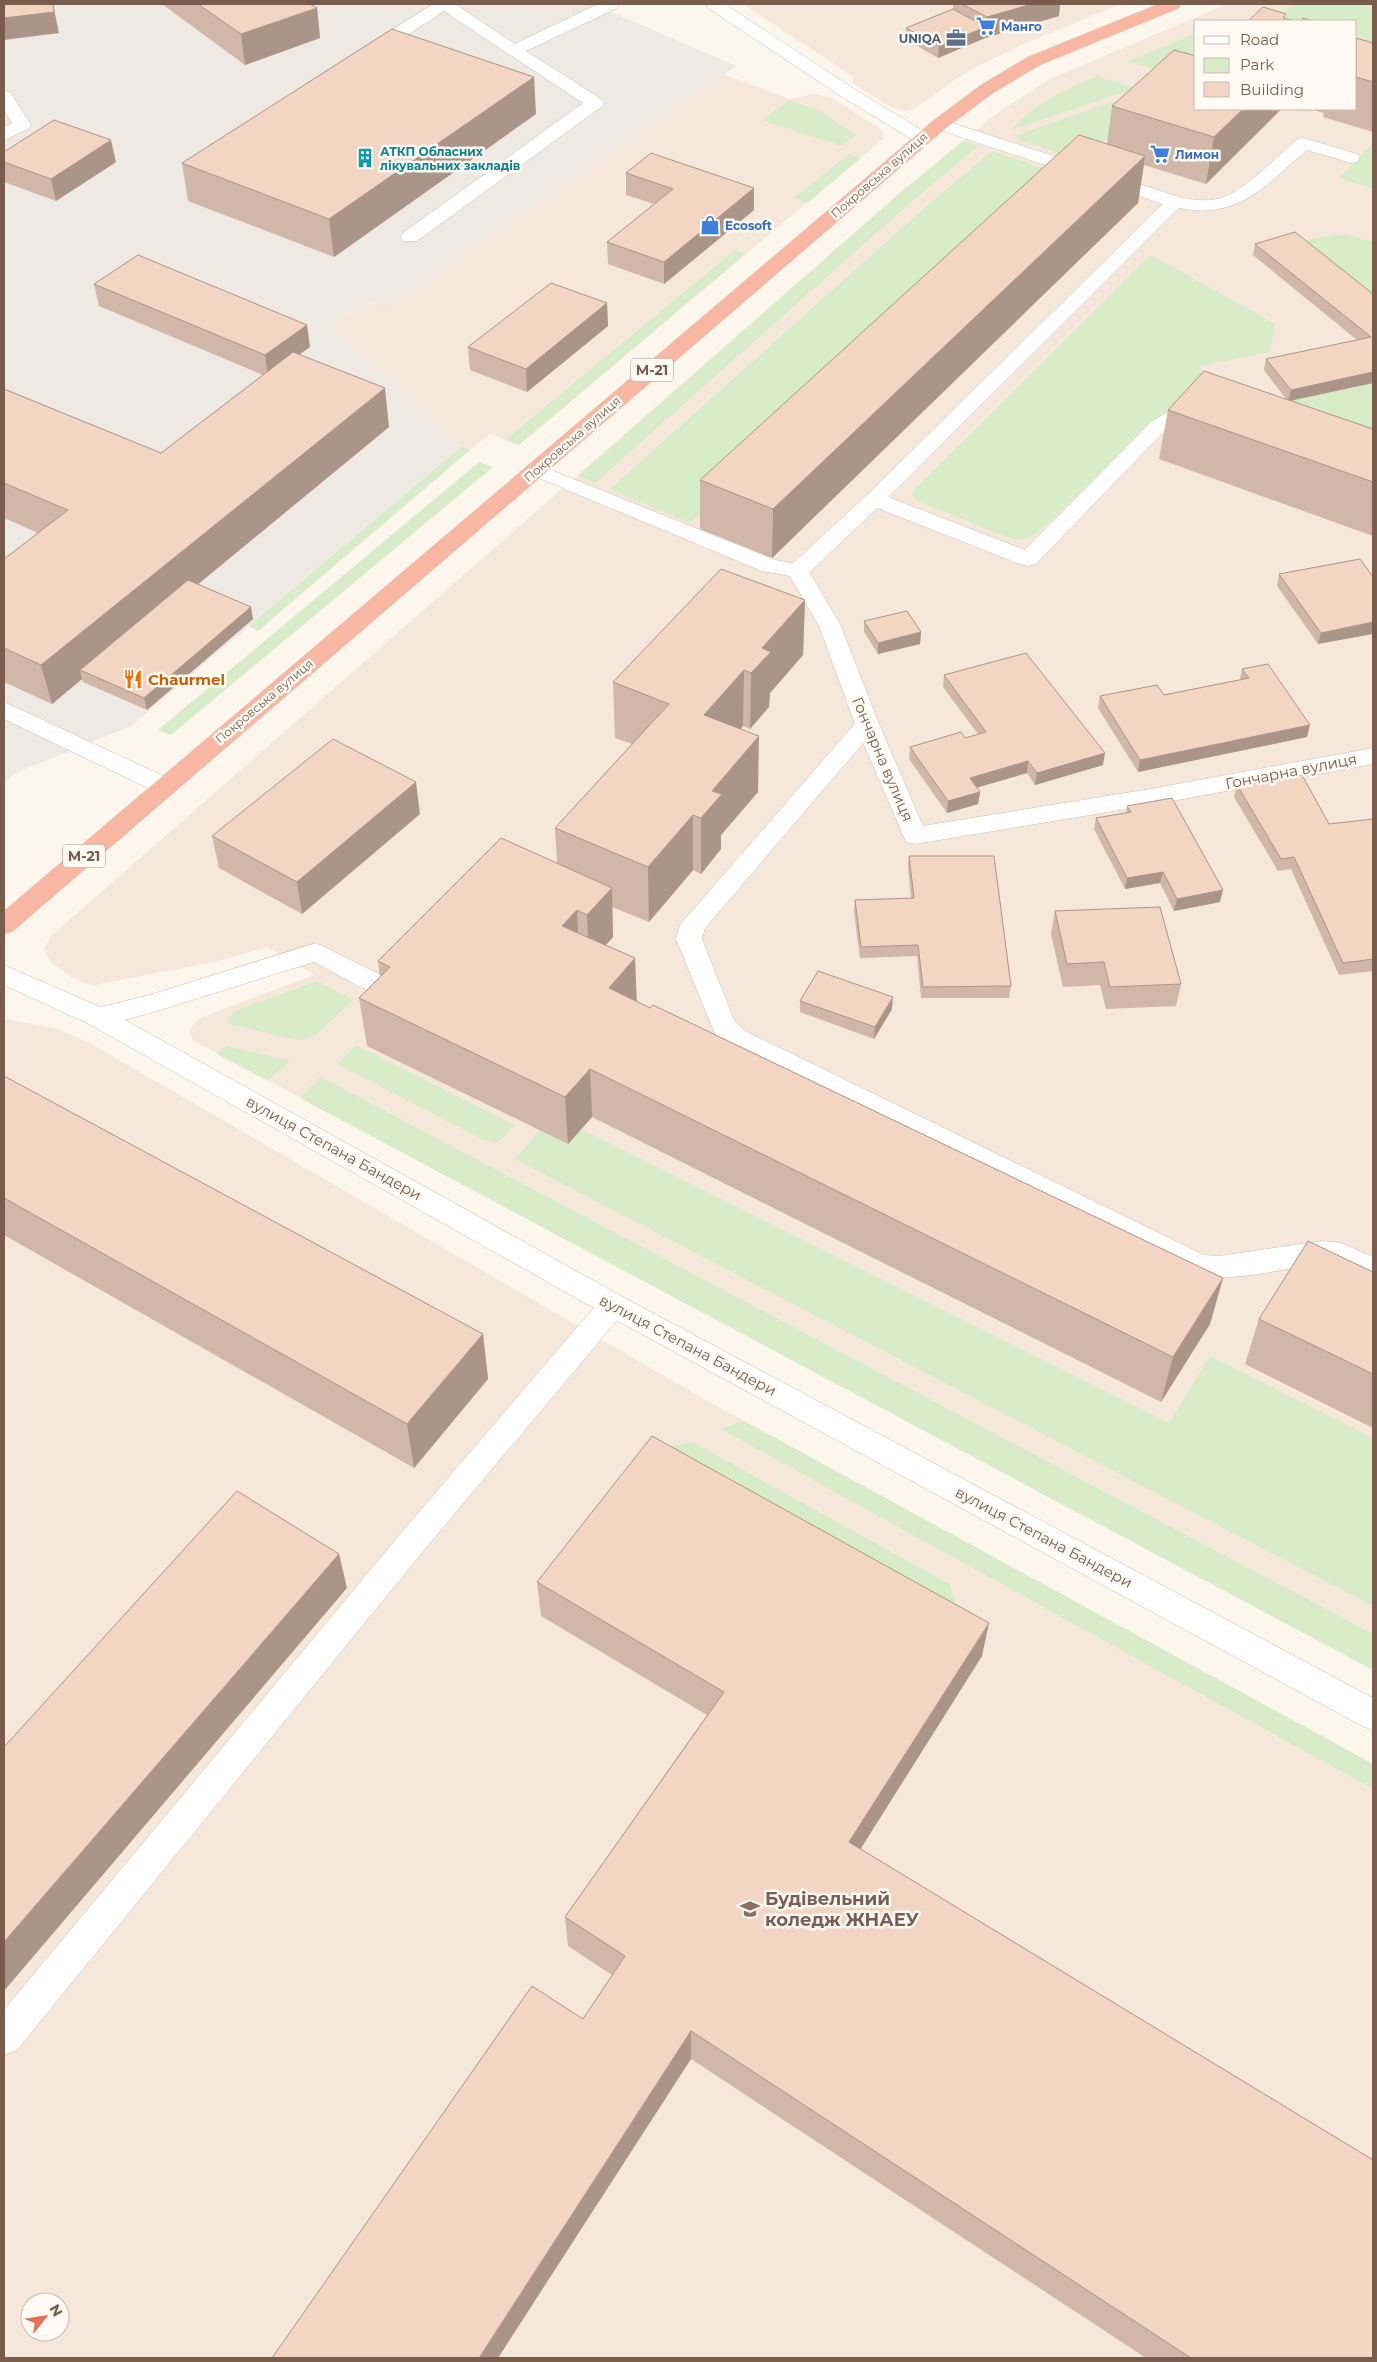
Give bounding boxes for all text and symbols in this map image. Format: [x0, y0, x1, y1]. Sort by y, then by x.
supermarket icon: Манго [975, 15, 997, 37]
place label: Манго [1001, 19, 1042, 34]
legend [1194, 20, 1357, 110]
office icon: UNIQA [945, 27, 967, 49]
text: Road [1240, 30, 1279, 49]
place label: UNIQA [899, 31, 942, 46]
text: Park [1240, 55, 1274, 74]
text: Building [1240, 80, 1304, 99]
street label: Покровська вулиця [828, 129, 930, 221]
supermarket icon: Лимон [1149, 143, 1171, 165]
place label: АТКП Обласних лікувальних закладів [380, 144, 520, 173]
building icon: АТКП Обласних лікувальних закладів [354, 147, 376, 169]
place label: Лимон [1175, 147, 1219, 162]
shop icon: Ecosoft [699, 214, 721, 236]
place label: Ecosoft [725, 218, 773, 233]
road number: М-21 [631, 358, 673, 382]
street label: Покровська вулиця [521, 393, 623, 485]
street label: Покровська вулиця [212, 656, 316, 746]
restaurant icon: Chaurmel [122, 668, 144, 690]
place label: Chaurmel [148, 670, 225, 689]
street label: Гончарна вулиця [848, 694, 918, 824]
street label: Гончарна вулиця [1224, 749, 1358, 793]
road number: М-21 [63, 844, 105, 868]
street label: вулиця Степана Бандери [243, 1092, 425, 1204]
street label: вулиця Степана Бандери [596, 1290, 780, 1400]
street label: вулиця Степана Бандери [952, 1482, 1136, 1592]
place label: Будівельний коледж ЖНАЕУ [765, 1888, 919, 1931]
school or university icon: Будівельний коледж ЖНАЕУ [739, 1898, 761, 1920]
north arrow [20, 2292, 70, 2342]
text: N [46, 2301, 67, 2320]

